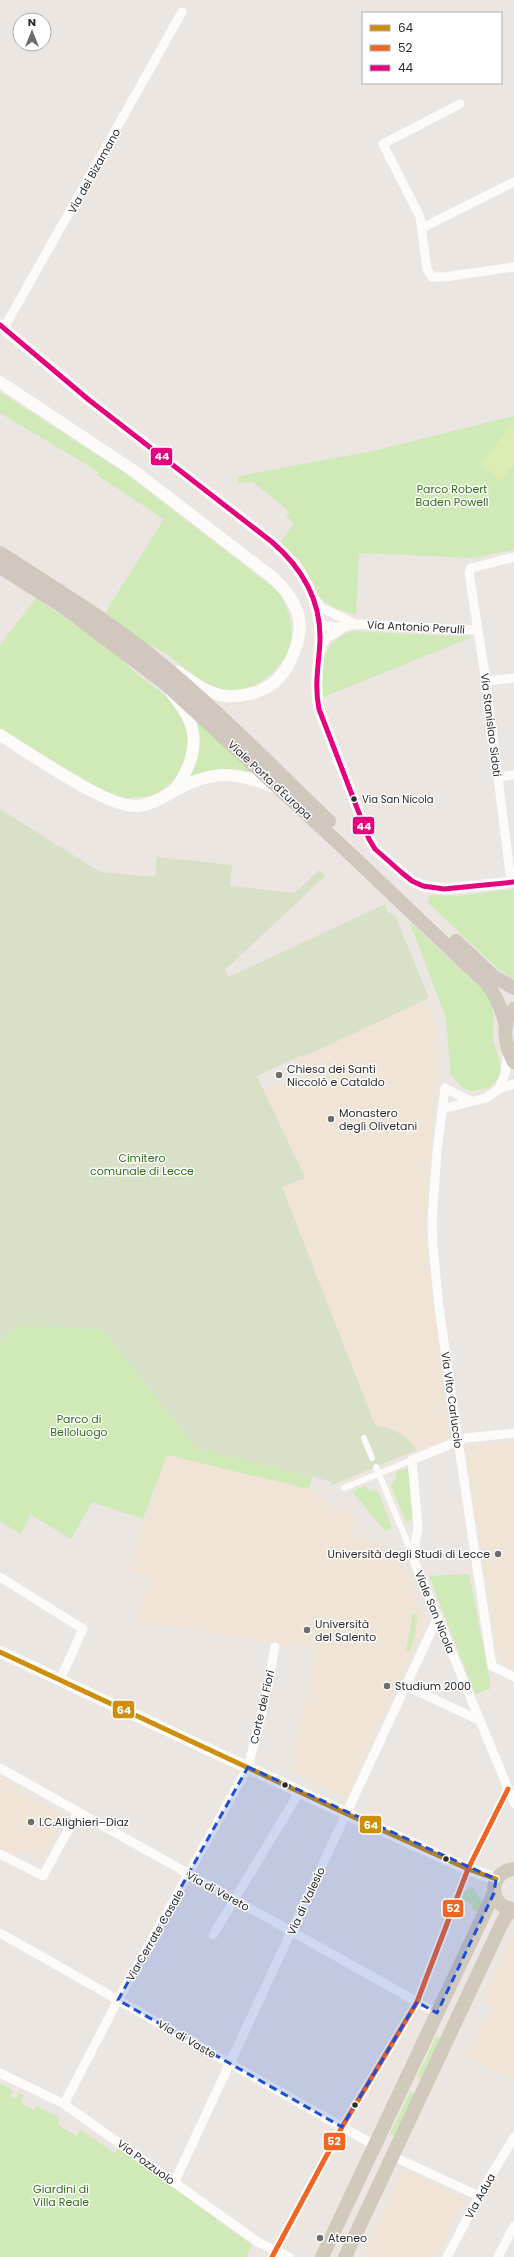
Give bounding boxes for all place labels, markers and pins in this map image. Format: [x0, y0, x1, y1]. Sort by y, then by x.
place label: Via San Nicola [362, 792, 434, 807]
marker: Via San Nicola [349, 794, 359, 804]
place label: Chiesa dei Santi Niccolò e Cataldo [287, 1061, 385, 1090]
marker: Chiesa dei Santi Niccolò e Cataldo [274, 1070, 284, 1080]
place label: Monastero degli Olivetani [339, 1105, 418, 1134]
marker: Monastero degli Olivetani [326, 1114, 336, 1124]
place label: Università degli Studi di Lecce [327, 1546, 490, 1562]
marker: Università degli Studi di Lecce [493, 1549, 503, 1559]
place label: Università del Salento [315, 1616, 376, 1645]
marker: Università del Salento [302, 1625, 312, 1635]
place label: Studium 2000 [395, 1678, 471, 1694]
marker: Studium 2000 [382, 1681, 392, 1691]
unlabelled marker [280, 1780, 290, 1790]
place label: I.C.Alighieri–Diaz [39, 1814, 129, 1830]
marker: I.C.Alighieri–Diaz [26, 1817, 36, 1827]
unlabelled marker [441, 1854, 451, 1864]
unlabelled marker [350, 2100, 360, 2110]
place label: Ateneo [328, 2230, 367, 2246]
marker: Ateneo [315, 2233, 325, 2243]

